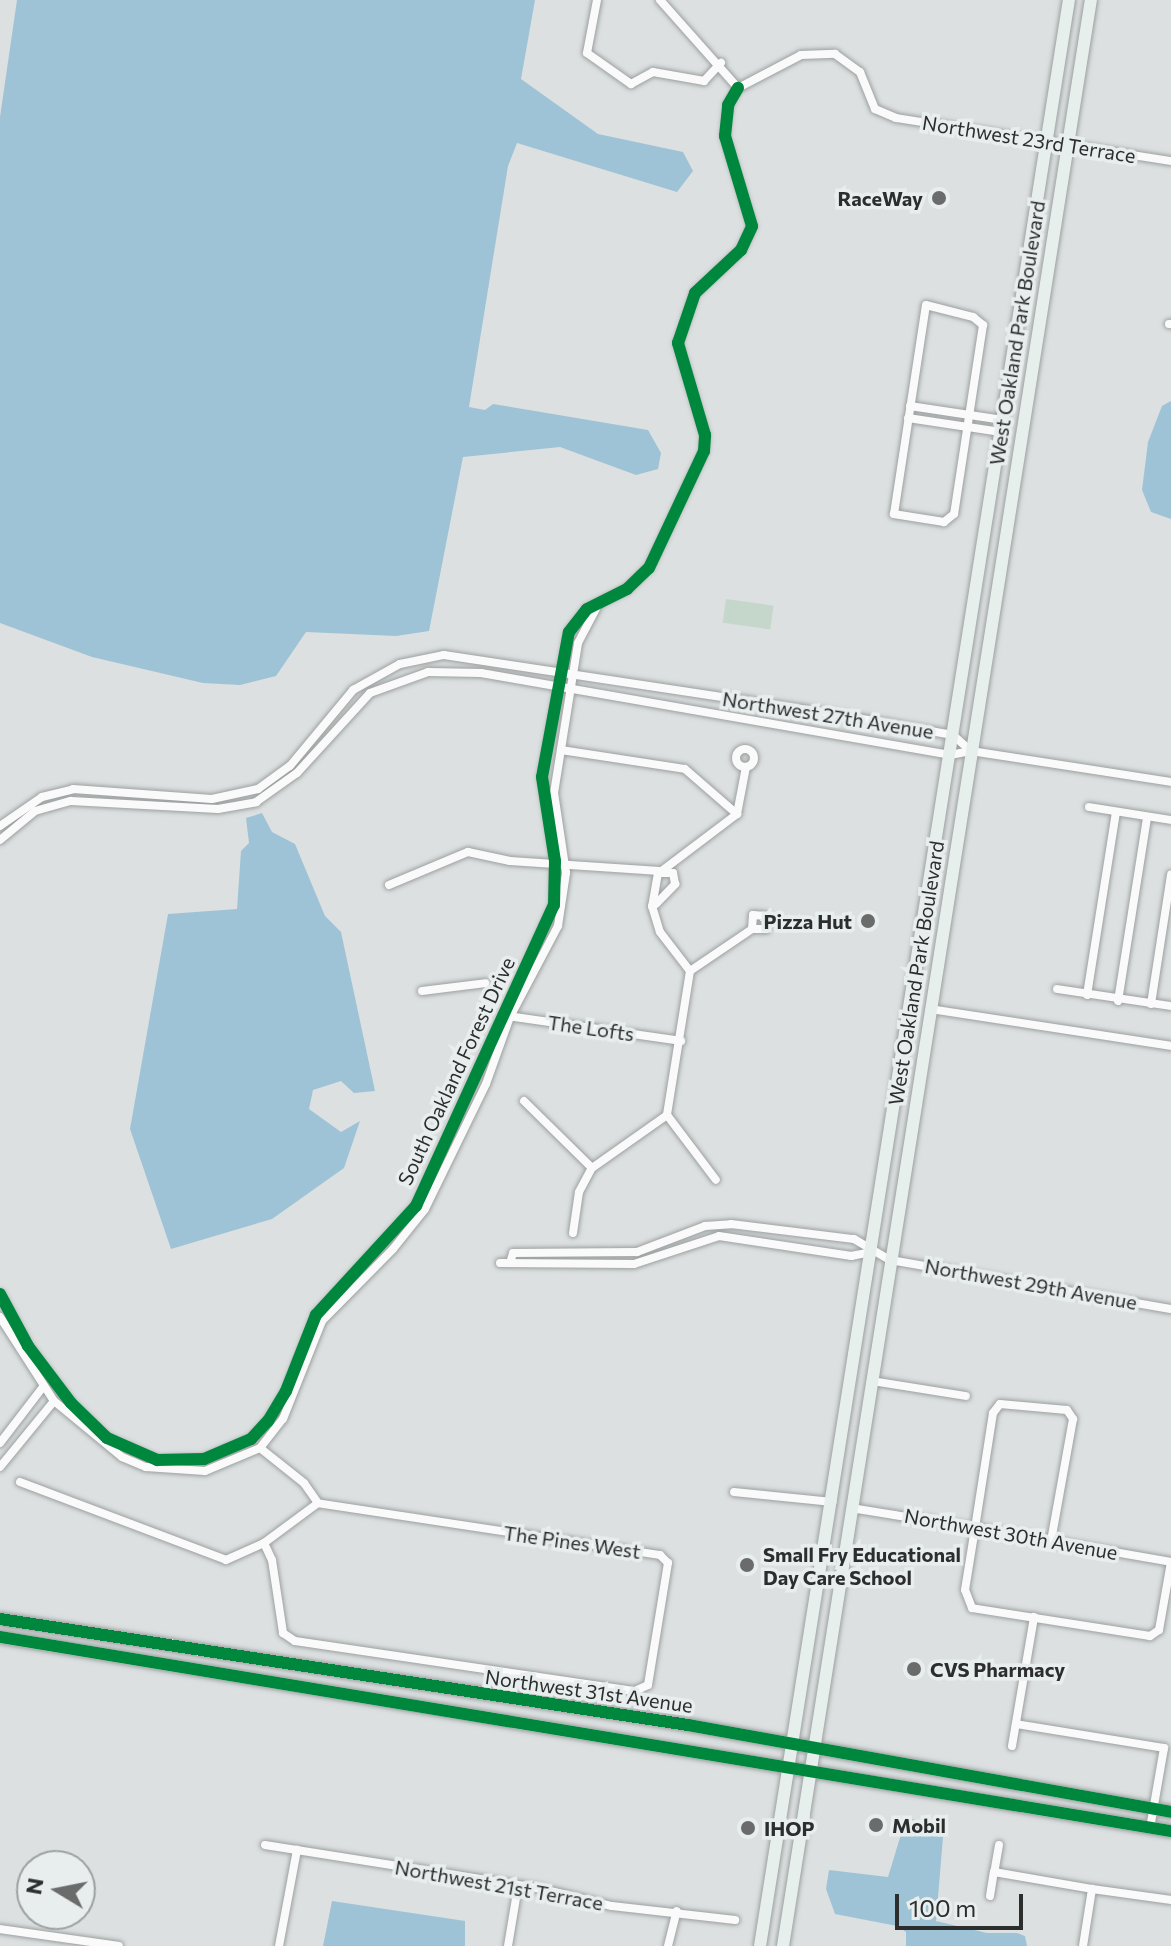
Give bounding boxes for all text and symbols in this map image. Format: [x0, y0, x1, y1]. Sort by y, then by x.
street label: Northwest 23rd Terrace [921, 110, 1137, 168]
place label: RaceWay [837, 186, 923, 210]
marker: RaceWay [930, 189, 948, 207]
street label: West Oakland Park Boulevard [984, 199, 1050, 467]
street label: Northwest 27th Avenue [721, 686, 935, 744]
street label: West Oakland Park Boulevard [883, 839, 949, 1107]
place label: Pizza Hut [764, 909, 852, 933]
marker: Pizza Hut [859, 912, 877, 930]
street label: South Oakland Forest Drive [393, 953, 519, 1189]
street label: The Lofts [546, 1010, 636, 1046]
street label: Northwest 29th Avenue [923, 1254, 1139, 1314]
street label: Northwest 30th Avenue [902, 1503, 1120, 1565]
street label: The Pines West [502, 1521, 642, 1563]
place label: Small Fry Educational Day Care School [763, 1542, 961, 1589]
marker: Small Fry Educational Day Care School [738, 1556, 756, 1574]
place label: CVS Pharmacy [930, 1657, 1065, 1681]
marker: CVS Pharmacy [905, 1660, 923, 1678]
street label: Northwest 31st Avenue [484, 1665, 694, 1717]
place label: Mobil [892, 1813, 946, 1837]
place label: IHOP [764, 1816, 815, 1840]
marker: Mobil [867, 1816, 885, 1834]
marker: IHOP [739, 1819, 757, 1837]
north arrow [16, 1850, 96, 1930]
street label: Northwest 21st Terrace [393, 1855, 605, 1915]
text: N [19, 1876, 49, 1897]
scale bar [899, 1878, 1027, 1928]
text: 100 m [909, 1893, 976, 1922]

